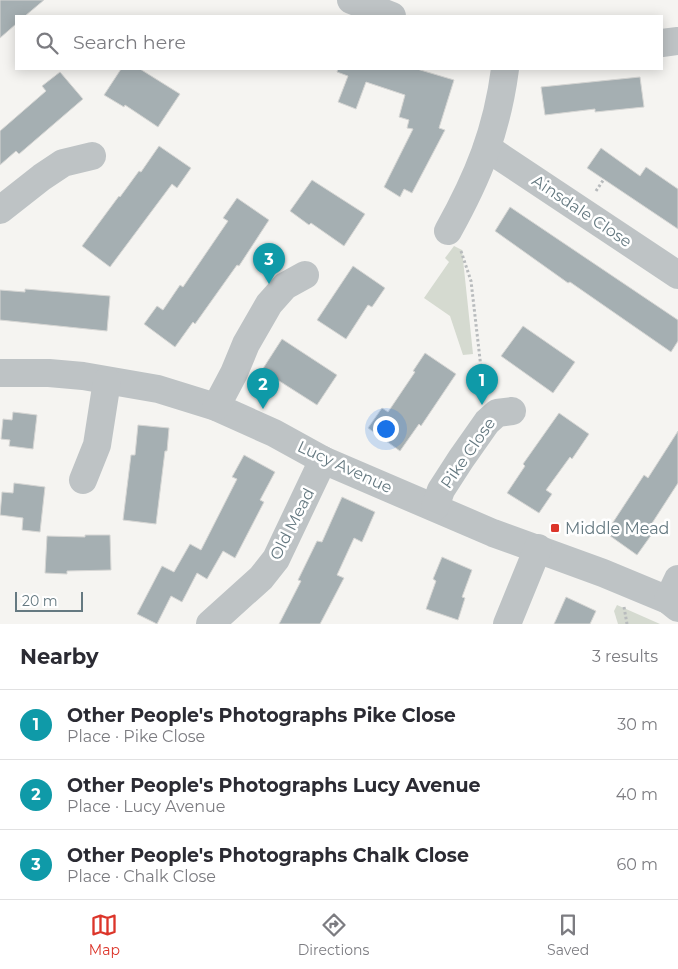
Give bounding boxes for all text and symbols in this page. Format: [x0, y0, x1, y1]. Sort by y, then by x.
search box [15, 15, 663, 70]
icon: search [33, 29, 61, 57]
text: Search here [73, 31, 186, 54]
street label: Ainsdale Close [529, 171, 635, 251]
pin: 3 [253, 243, 285, 284]
pin: 1 [466, 364, 498, 405]
pin: 2 [247, 368, 279, 409]
street label: Pike Close [437, 414, 499, 492]
your location [373, 416, 399, 442]
street label: Lucy Avenue [295, 437, 395, 497]
street label: Old Mead [266, 485, 318, 563]
place label: Middle Mead [565, 519, 669, 538]
marker: Middle Mead [549, 522, 561, 534]
scale bar [15, 589, 82, 612]
text: 20 m [22, 592, 58, 610]
text: Nearby [20, 644, 99, 669]
text: 3 results [592, 647, 658, 666]
text: Other People's Photographs Pike Close [67, 704, 456, 727]
text: 1 [33, 715, 39, 734]
text: 30 m [617, 715, 658, 734]
text: Place · Pike Close [67, 727, 205, 746]
text: Other People's Photographs Lucy Avenue [67, 774, 480, 797]
text: 2 [31, 785, 41, 804]
text: 40 m [616, 785, 658, 804]
text: Place · Lucy Avenue [67, 797, 225, 816]
text: Other People's Photographs Chalk Close [67, 844, 469, 867]
text: 3 [31, 855, 41, 874]
text: 60 m [616, 855, 658, 874]
text: Place · Chalk Close [67, 867, 216, 886]
tab: Map [89, 911, 120, 959]
tab: Directions [298, 911, 369, 959]
tab: Saved [547, 911, 589, 959]

